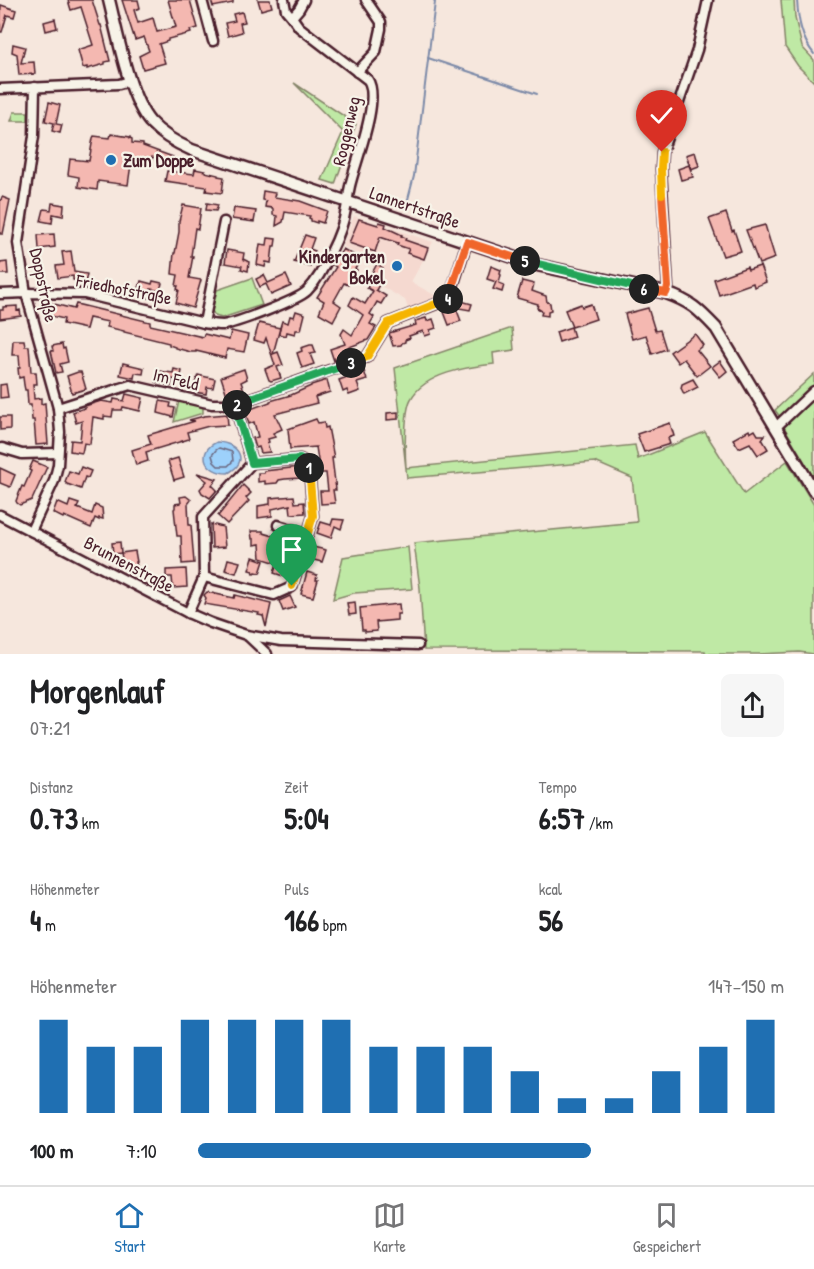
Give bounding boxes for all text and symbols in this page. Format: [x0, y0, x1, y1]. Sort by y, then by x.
pin [636, 90, 687, 152]
street label: Roggenweg [326, 94, 366, 168]
icon: check [645, 99, 678, 132]
place label: Zum Doppe [123, 148, 195, 174]
marker: Zum Doppe [104, 153, 118, 167]
street label: Lannertstraße [366, 180, 464, 234]
place label: Kindergarten Bokel [299, 244, 386, 290]
street label: Doppstraße [24, 246, 64, 324]
pin: 5 [510, 246, 540, 276]
text: 5 [522, 250, 528, 272]
marker: Kindergarten Bokel [390, 259, 404, 273]
street label: Friedhofstraße [73, 267, 174, 311]
pin: 6 [629, 274, 659, 304]
text: 6 [641, 278, 647, 300]
pin: 4 [433, 284, 463, 314]
text: 4 [445, 288, 451, 310]
pin: 3 [336, 348, 366, 378]
text: 3 [347, 352, 355, 374]
street label: Im Feld [151, 362, 201, 396]
pin: 2 [222, 390, 252, 420]
text: 2 [233, 394, 241, 416]
pin: 1 [294, 453, 324, 483]
text: 1 [306, 457, 312, 479]
pin [266, 524, 317, 586]
street label: Brunnenstraße [80, 530, 178, 598]
icon: arrive [275, 533, 308, 566]
text: Morgenlauf [30, 669, 165, 713]
button: share [721, 674, 784, 737]
text: 07:21 [30, 714, 70, 741]
text: Distanz [30, 776, 73, 798]
text: Zeit [284, 776, 308, 798]
text: Tempo [539, 776, 577, 798]
text: 0.73 [30, 798, 78, 838]
text: 5:04 [284, 798, 329, 838]
text: 6:57 [539, 798, 585, 838]
text: km [78, 812, 99, 834]
text: /km [585, 812, 613, 834]
text: Höhenmeter [30, 878, 100, 900]
text: Puls [284, 878, 309, 900]
text: kcal [539, 878, 562, 900]
text: 4 [30, 900, 41, 940]
text: 166 [284, 900, 319, 940]
text: 56 [539, 900, 563, 940]
text: m [41, 914, 56, 936]
text: bpm [319, 914, 347, 936]
text: Höhenmeter [30, 972, 117, 999]
text: 147–150 m [708, 972, 784, 999]
text: 100 m [30, 1137, 73, 1164]
text: 7:10 [126, 1137, 157, 1164]
tab: Start [113, 1199, 146, 1257]
tab: Karte [373, 1199, 406, 1257]
tab: Gespeichert [633, 1199, 701, 1257]

